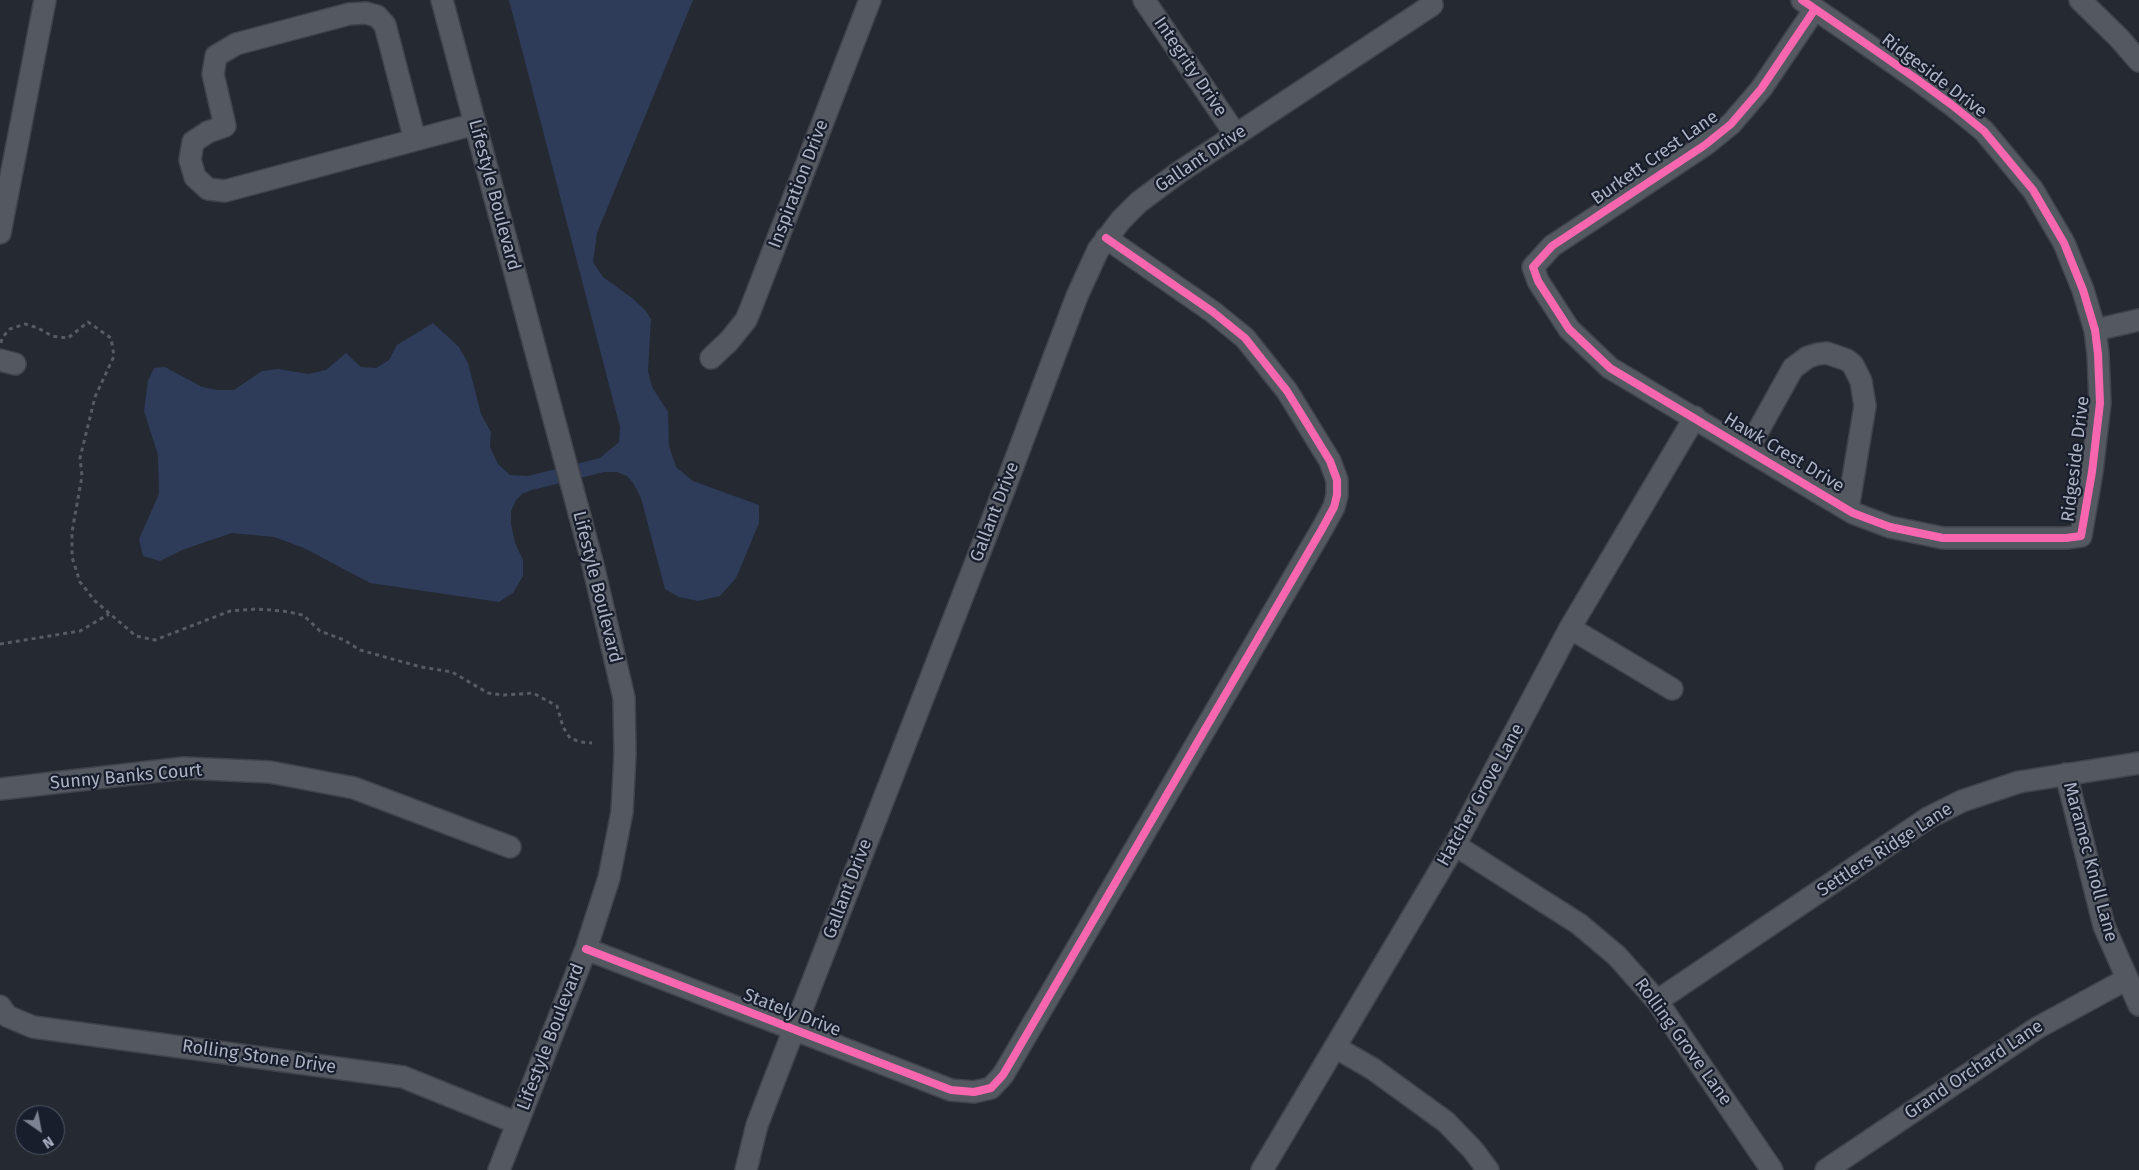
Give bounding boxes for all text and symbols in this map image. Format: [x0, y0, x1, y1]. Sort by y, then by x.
street label: Integrity Drive [1149, 13, 1231, 121]
street label: Ridgeside Drive [1877, 29, 1991, 123]
street label: Burkett Crest Lane [1588, 106, 1722, 210]
street label: Lifestyle Boulevard [463, 117, 525, 273]
street label: Inspiration Drive [765, 117, 833, 251]
street label: Gallant Drive [1151, 121, 1251, 197]
street label: Ridgeside Drive [2058, 395, 2094, 523]
street label: Hawk Crest Drive [1720, 409, 1848, 497]
street label: Gallant Drive [966, 459, 1024, 565]
street label: Lifestyle Boulevard [568, 509, 626, 665]
street label: Hatcher Grove Lane [1433, 720, 1529, 870]
street label: Sunny Banks Court [49, 760, 203, 794]
street label: Maramec Knoll Lane [2058, 780, 2122, 944]
street label: Settlers Ridge Lane [1813, 798, 1957, 902]
street label: Gallant Drive [819, 836, 877, 942]
street label: Lifestyle Boulevard [513, 961, 589, 1113]
street label: Rolling Grove Lane [1630, 974, 1736, 1110]
street label: Stately Drive [740, 984, 844, 1042]
street label: Grand Orchard Lane [1901, 1016, 2047, 1124]
street label: Rolling Stone Drive [181, 1035, 337, 1079]
north arrow [15, 1105, 65, 1155]
text: N [39, 1132, 56, 1152]

